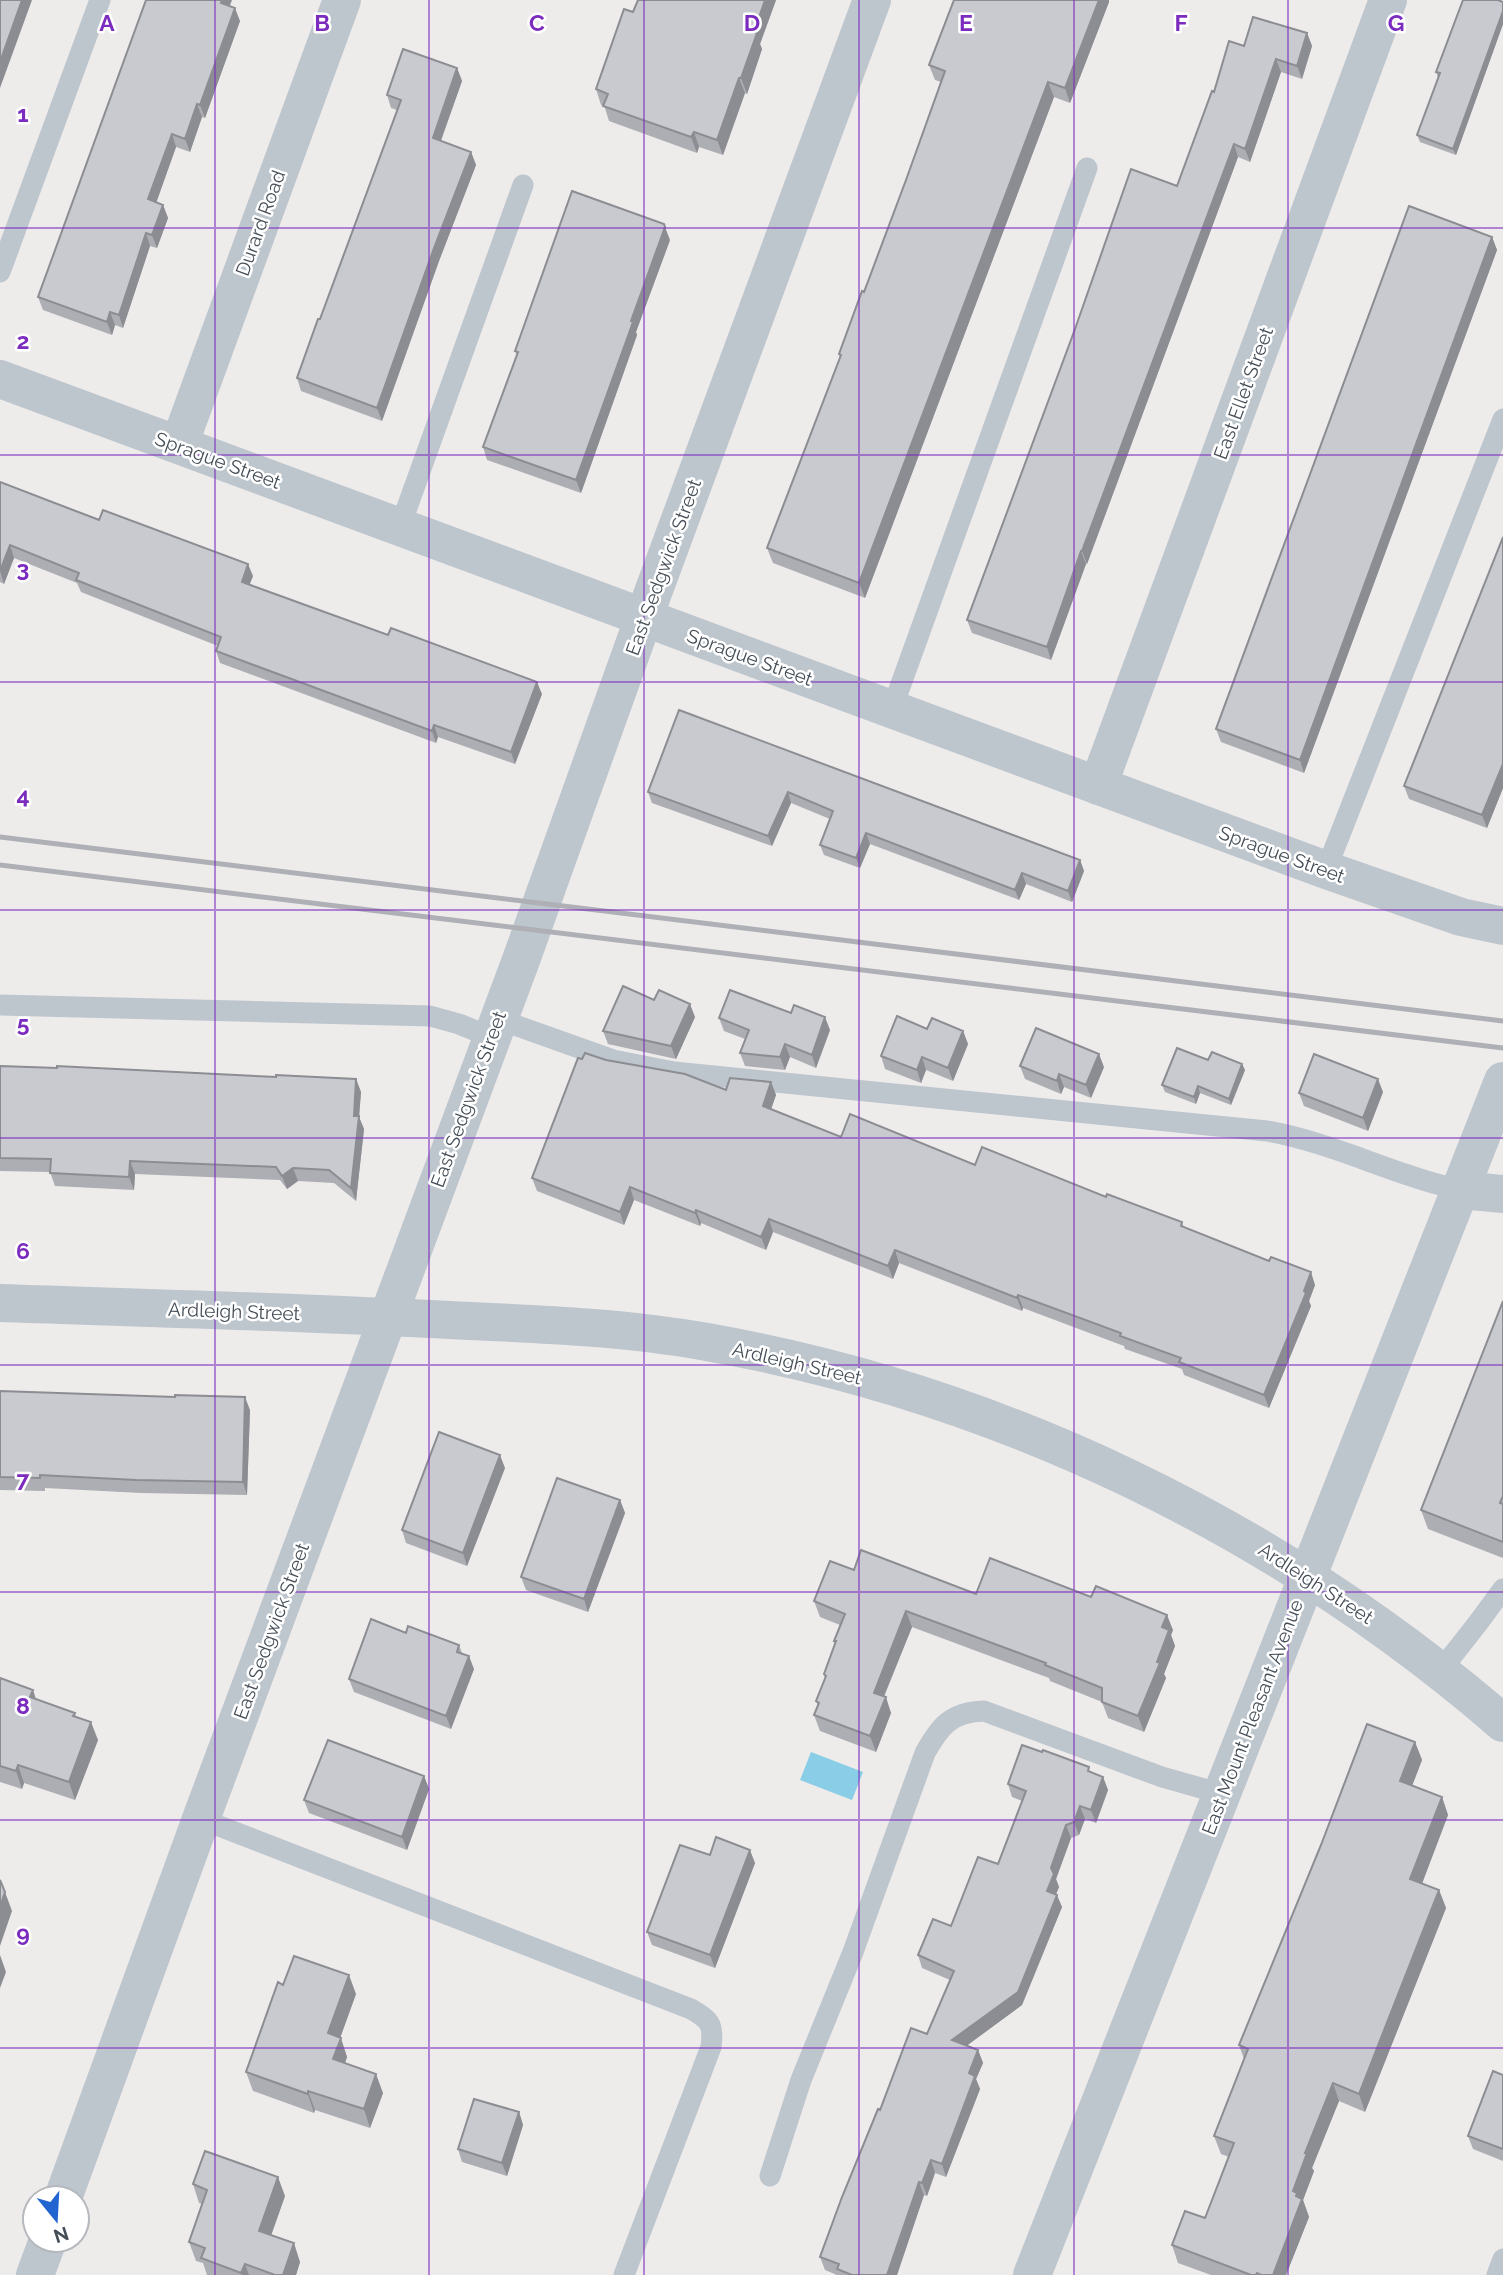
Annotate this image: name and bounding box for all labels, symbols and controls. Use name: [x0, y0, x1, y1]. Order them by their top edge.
text: A: [99, 9, 115, 36]
text: B: [314, 9, 330, 36]
text: C: [529, 9, 545, 36]
text: D: [744, 9, 760, 36]
text: E: [959, 9, 973, 36]
text: F: [1174, 9, 1188, 36]
text: G: [1388, 9, 1404, 36]
text: 1: [17, 100, 29, 127]
street label: Durard Road: [231, 167, 289, 279]
street label: East Ellet Street: [1209, 323, 1277, 462]
text: 2: [17, 327, 29, 354]
street label: Sprague Street: [152, 427, 284, 493]
street label: East Sedgwick Street: [621, 475, 705, 658]
text: 3: [17, 555, 29, 582]
street label: Sprague Street: [684, 624, 816, 690]
text: 4: [16, 782, 30, 809]
street label: Sprague Street: [1216, 821, 1348, 887]
street label: East Sedgwick Street: [426, 1007, 510, 1190]
text: 5: [17, 1010, 30, 1037]
text: 6: [16, 1237, 30, 1264]
street label: Ardleigh Street: [168, 1298, 301, 1324]
street label: Ardleigh Street: [730, 1337, 864, 1389]
text: 7: [17, 1465, 30, 1492]
street label: Ardleigh Street: [1255, 1538, 1378, 1628]
street label: East Sedgwick Street: [229, 1539, 313, 1722]
street label: East Mount Pleasant Avenue: [1197, 1596, 1307, 1838]
text: 8: [16, 1692, 30, 1719]
text: 9: [16, 1920, 30, 1947]
north arrow: [21, 2184, 91, 2254]
text: N: [51, 2222, 72, 2248]

